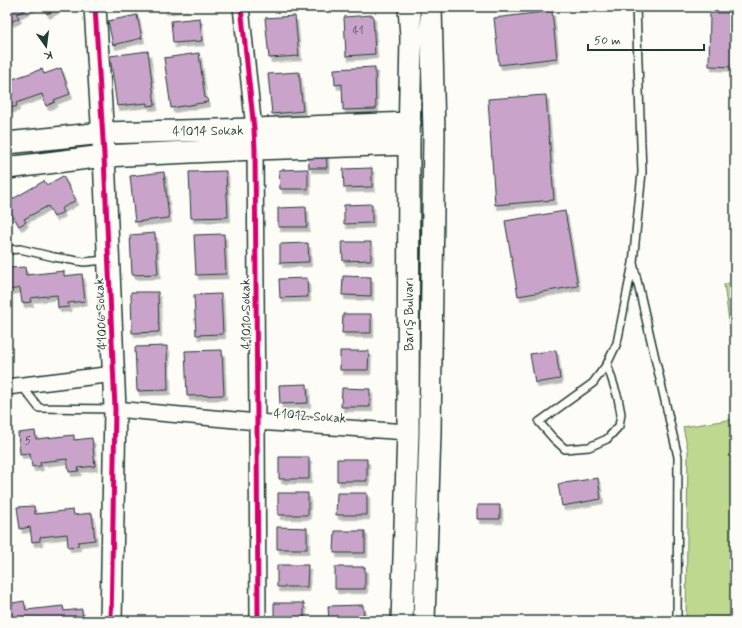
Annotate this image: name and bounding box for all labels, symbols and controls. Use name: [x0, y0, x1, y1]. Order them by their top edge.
house number: 41: [352, 24, 364, 38]
north arrow: [26, 26, 66, 66]
scale bar: [588, 26, 704, 52]
text: 50 m: [594, 33, 621, 49]
text: K: [42, 47, 54, 63]
street label: 41014 Sokak: [172, 122, 244, 141]
street label: 41006 Sokak: [91, 277, 112, 350]
street label: Barış Bulvarı: [401, 277, 418, 351]
street label: 41010 Sokak: [237, 278, 256, 349]
street label: 41012. Sokak: [273, 405, 347, 428]
house number: 5: [25, 434, 32, 448]

